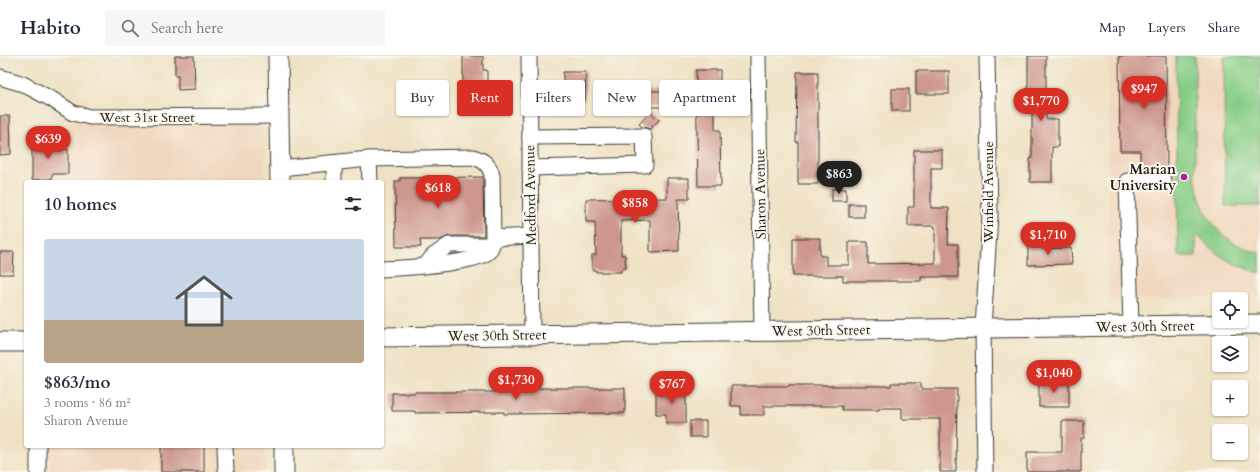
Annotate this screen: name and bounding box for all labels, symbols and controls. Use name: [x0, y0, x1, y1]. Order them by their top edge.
search box: [105, 10, 385, 46]
text: Habito: [20, 15, 81, 41]
icon: search: [119, 17, 141, 39]
text: Search here: [151, 18, 224, 38]
text: Map: [1099, 18, 1126, 37]
text: Layers: [1148, 18, 1186, 37]
text: Share: [1208, 18, 1240, 37]
pin: $947: [1120, 76, 1168, 110]
chip: Buy: [396, 80, 449, 116]
chip: Rent: [457, 80, 513, 116]
chip: Filters: [521, 80, 585, 116]
chip: New: [593, 80, 651, 116]
chip: Apartment: [659, 80, 750, 116]
text: $947: [1131, 80, 1157, 98]
pin: $1,770: [1008, 88, 1074, 122]
text: $1,770: [1022, 92, 1060, 110]
street label: West 31st Street: [98, 108, 195, 127]
pin: $639: [24, 126, 72, 160]
text: $639: [35, 130, 61, 148]
street label: Winfield Avenue: [979, 141, 998, 244]
street label: Medford Avenue: [520, 145, 541, 245]
street label: Sharon Avenue: [750, 149, 771, 239]
place label: Marian University: [1110, 160, 1176, 195]
pin: $863: [815, 161, 863, 195]
text: $863: [826, 165, 852, 183]
marker: Marian University: [1179, 172, 1189, 182]
pin: $618: [414, 175, 462, 209]
text: $618: [425, 179, 451, 197]
pin: $858: [611, 190, 659, 224]
text: 10 homes: [44, 193, 117, 216]
icon: filters: [342, 193, 364, 215]
text: $858: [622, 194, 648, 212]
pin: $1,710: [1015, 222, 1081, 256]
text: $1,710: [1029, 226, 1067, 244]
icon: home: [168, 265, 240, 337]
map controls: [1212, 292, 1248, 460]
button: locate: [1212, 292, 1248, 328]
street label: West 30th Street: [1095, 316, 1195, 337]
street label: West 30th Street: [771, 320, 871, 341]
street label: West 30th Street: [447, 325, 547, 346]
button: layers: [1212, 336, 1248, 372]
pin: $1,040: [1021, 360, 1087, 394]
text: $1,040: [1035, 364, 1073, 382]
pin: $1,730: [483, 367, 549, 401]
text: $863/mo: [44, 371, 110, 394]
text: $1,730: [497, 371, 535, 389]
pin: $767: [648, 371, 696, 405]
text: $767: [659, 375, 685, 393]
button: +: [1212, 380, 1248, 416]
text: 3 rooms · 86 m²: [44, 394, 131, 412]
text: Sharon Avenue: [44, 412, 128, 430]
button: −: [1212, 424, 1248, 460]

